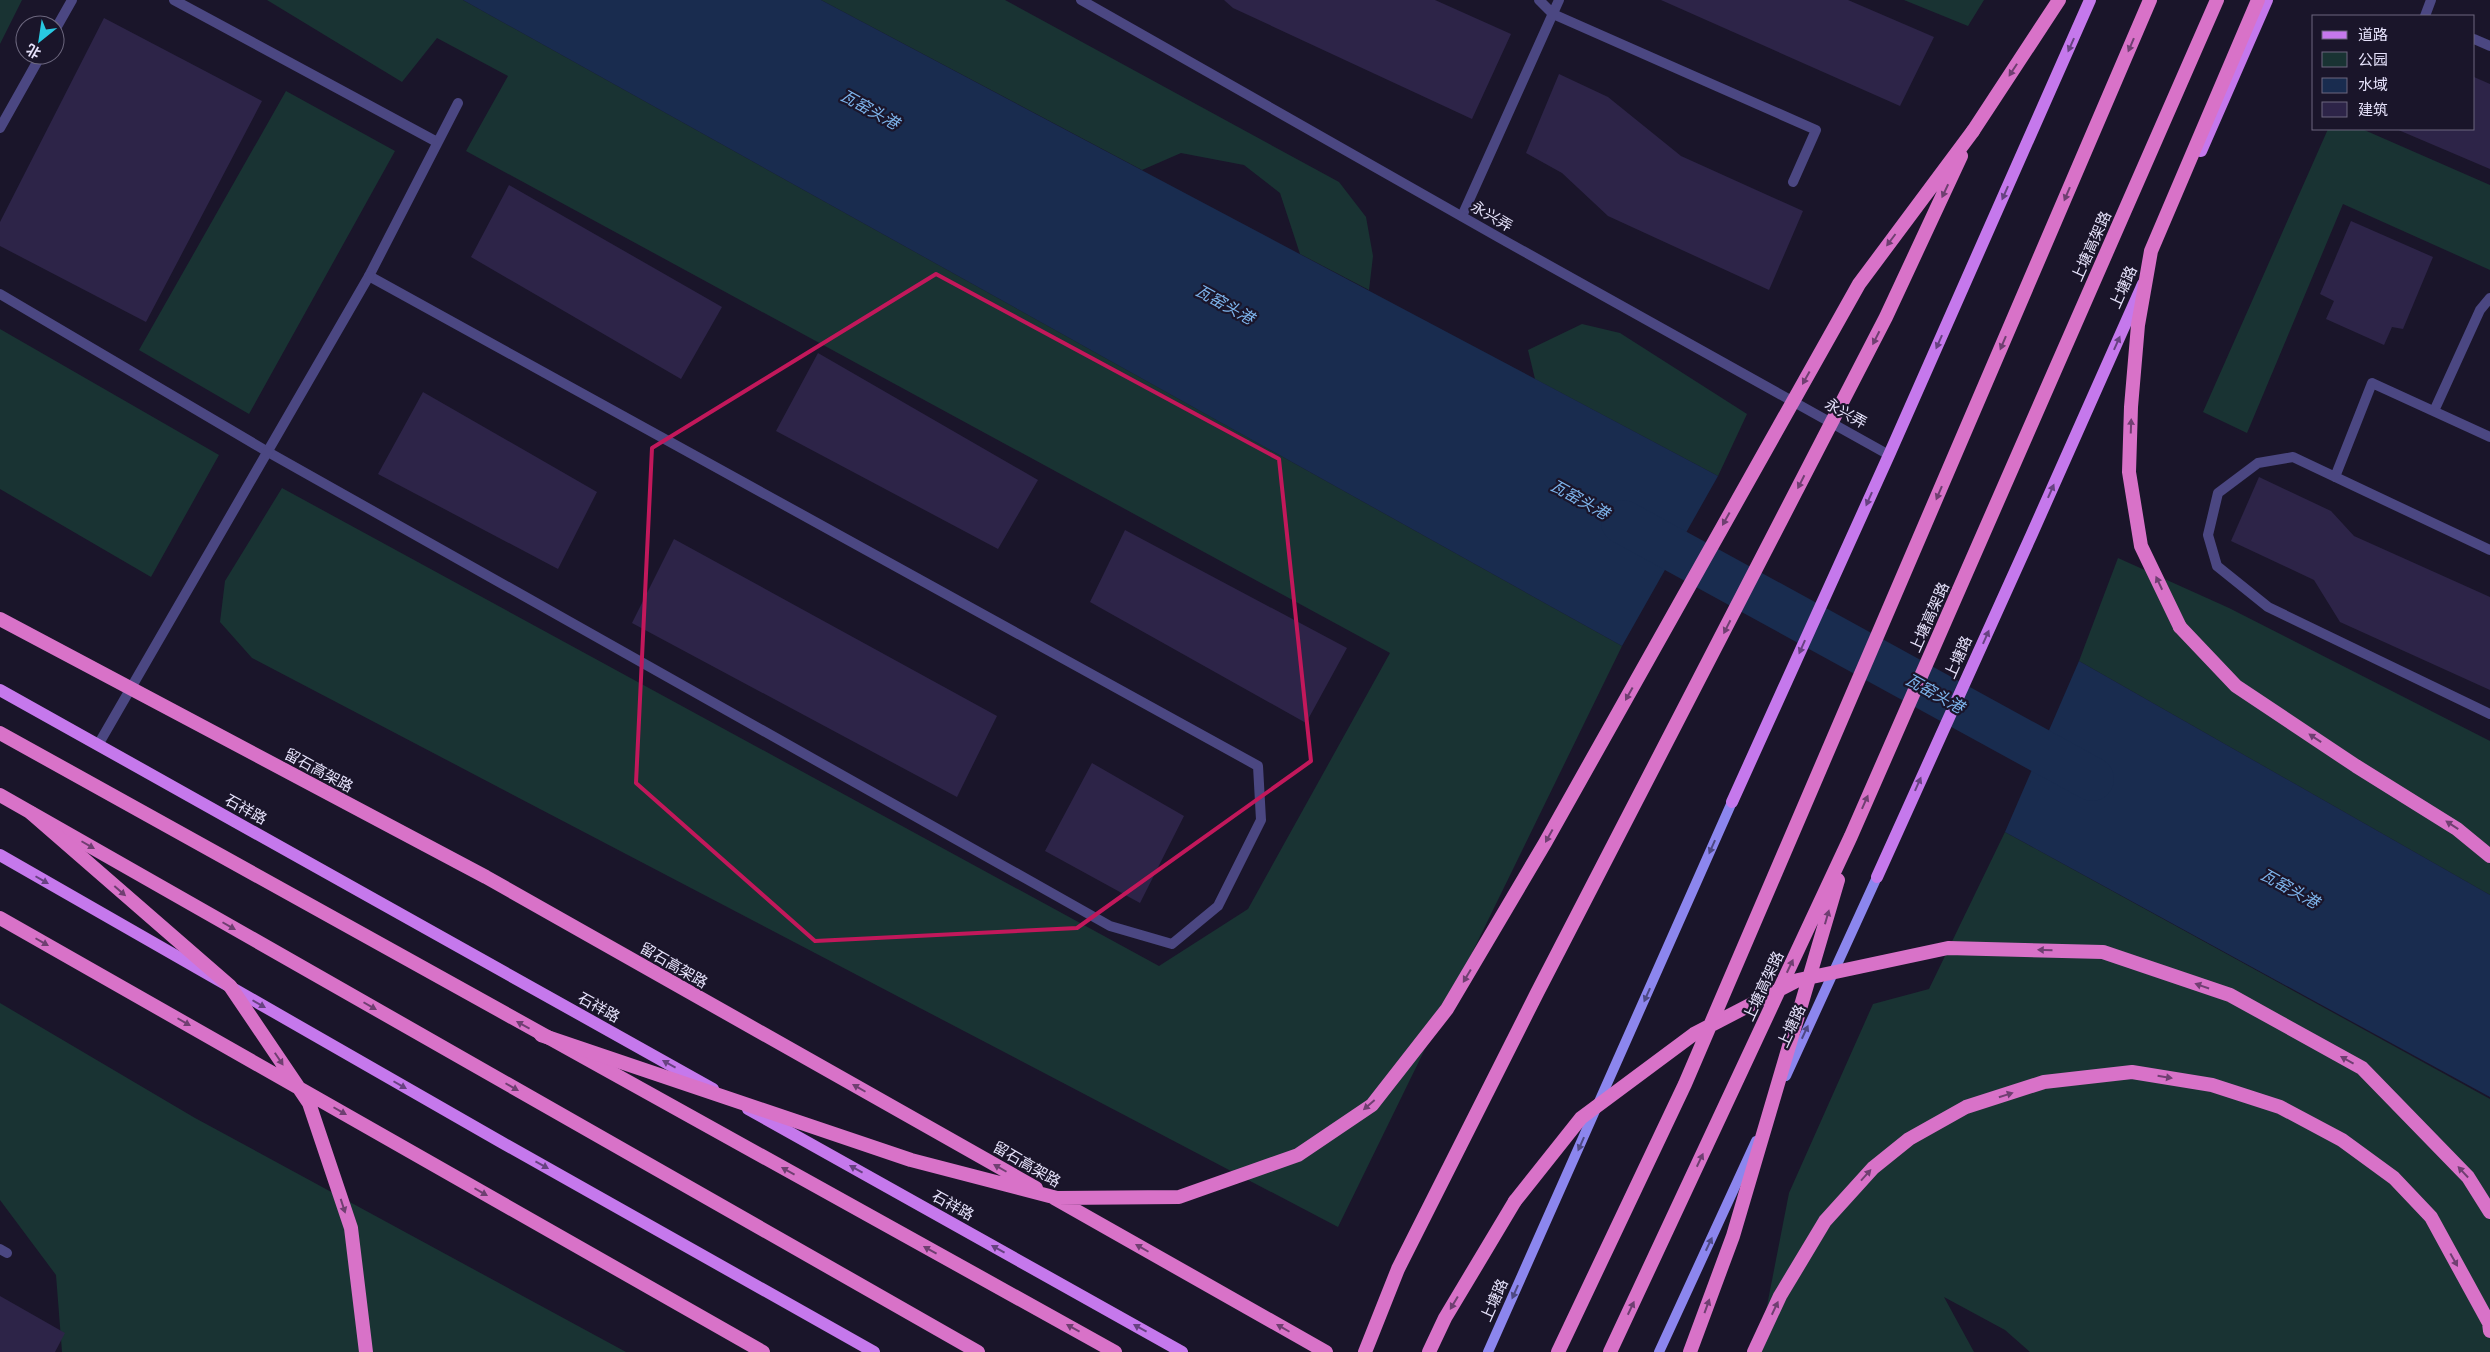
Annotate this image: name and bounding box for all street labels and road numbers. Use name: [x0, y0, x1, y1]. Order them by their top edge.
street label: 永兴弄: [1468, 197, 1516, 235]
street label: 上塘高架路: [2067, 208, 2115, 284]
street label: 上塘路: [2105, 263, 2141, 311]
street label: 永兴弄: [1822, 394, 1870, 432]
street label: 上塘高架路: [1905, 579, 1953, 655]
street label: 上塘路: [1940, 633, 1976, 681]
street label: 留石高架路: [281, 744, 357, 796]
street label: 石祥路: [222, 790, 270, 828]
street label: 留石高架路: [637, 938, 711, 992]
street label: 上塘高架路: [1739, 948, 1787, 1024]
street label: 石祥路: [575, 988, 623, 1026]
street label: 上塘路: [1773, 1002, 1809, 1050]
street label: 留石高架路: [990, 1137, 1064, 1191]
street label: 石祥路: [929, 1186, 977, 1224]
street label: 上塘路: [1476, 1276, 1512, 1324]

